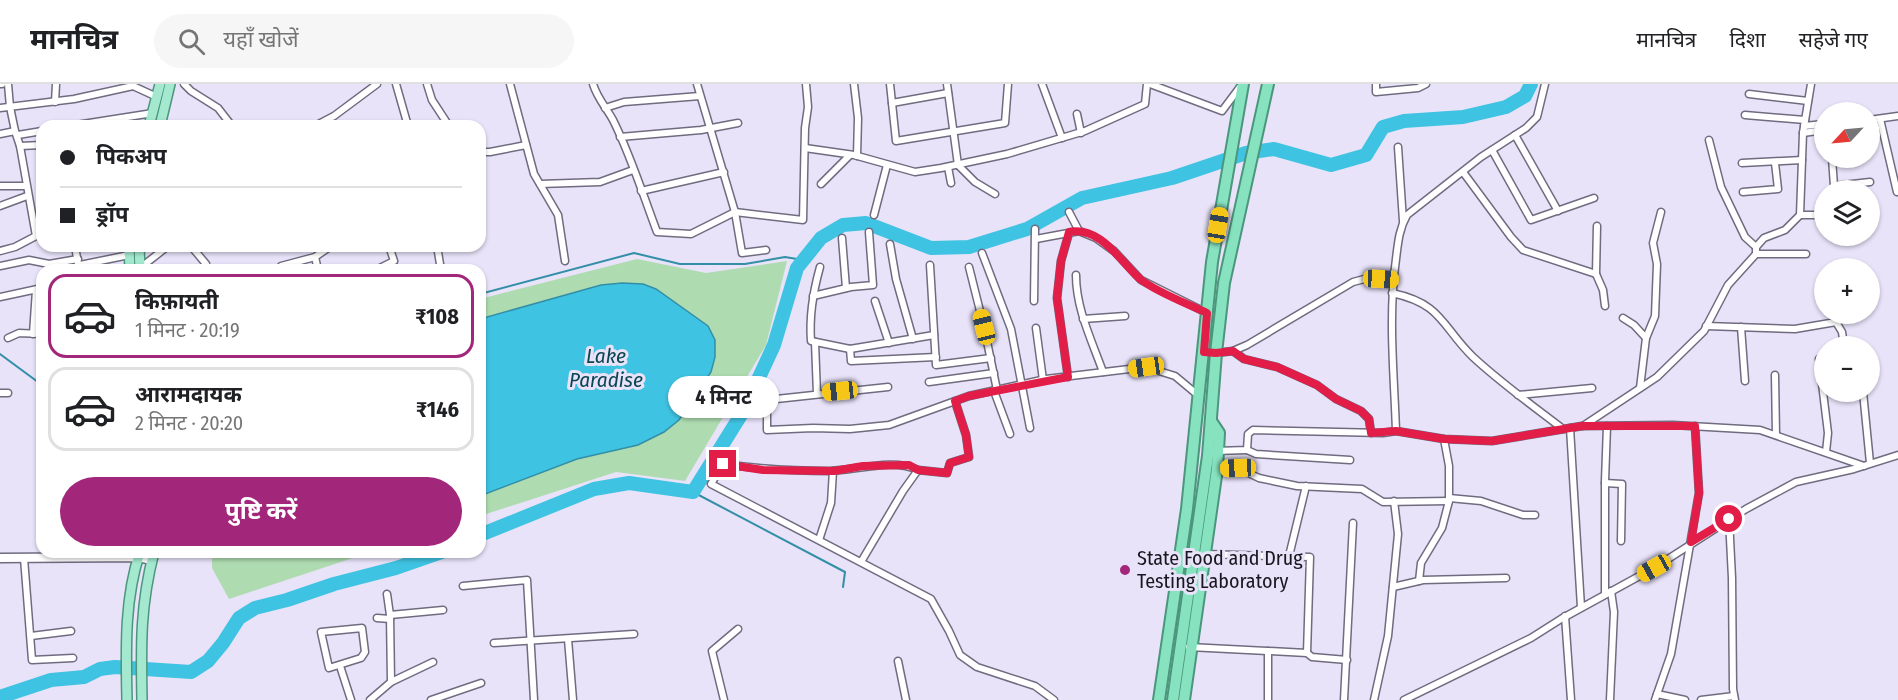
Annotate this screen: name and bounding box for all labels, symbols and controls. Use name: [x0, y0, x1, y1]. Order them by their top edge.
search box: [154, 14, 574, 68]
text: मानचित्र: [30, 23, 118, 56]
icon: search: [175, 25, 208, 58]
text: यहाँ खोजें: [223, 26, 299, 53]
text: मानचित्र: [1636, 27, 1696, 53]
text: दिशा: [1729, 27, 1766, 53]
text: सहेजे गए: [1799, 27, 1868, 53]
north arrow: [1814, 102, 1880, 168]
map controls: [1814, 102, 1880, 402]
text: पिकअप: [96, 143, 167, 170]
button: layers: [1814, 180, 1880, 246]
text: ड्रॉप: [96, 201, 129, 228]
car: [1206, 206, 1230, 244]
button: +: [1814, 258, 1880, 324]
car: [1363, 269, 1399, 289]
text: किफ़ायती: [135, 288, 219, 315]
icon: car: [63, 289, 117, 343]
text: ₹108: [415, 303, 459, 330]
car: [971, 307, 997, 347]
text: 1 मिनट · 20:19: [135, 318, 240, 342]
button: −: [1814, 336, 1880, 402]
water label: Lake Paradise: [569, 343, 643, 393]
car: [1127, 356, 1165, 378]
callout: 4 मिनट: [668, 377, 778, 419]
car: [821, 380, 859, 402]
text: आरामदायक: [135, 381, 242, 408]
icon: car: [63, 382, 117, 436]
text: 4 मिनट: [695, 385, 752, 409]
text: ₹146: [416, 396, 459, 423]
text: 2 मिनट · 20:20: [135, 411, 243, 435]
route end: [709, 450, 736, 477]
car: [1220, 458, 1256, 478]
button: पुष्टि करें: [60, 477, 462, 546]
route start: [1715, 505, 1742, 532]
place label: State Food and Drug Testing Laboratory: [1137, 546, 1303, 593]
car: [1634, 551, 1674, 585]
marker: State Food and Drug Testing Laboratory: [1118, 563, 1132, 577]

